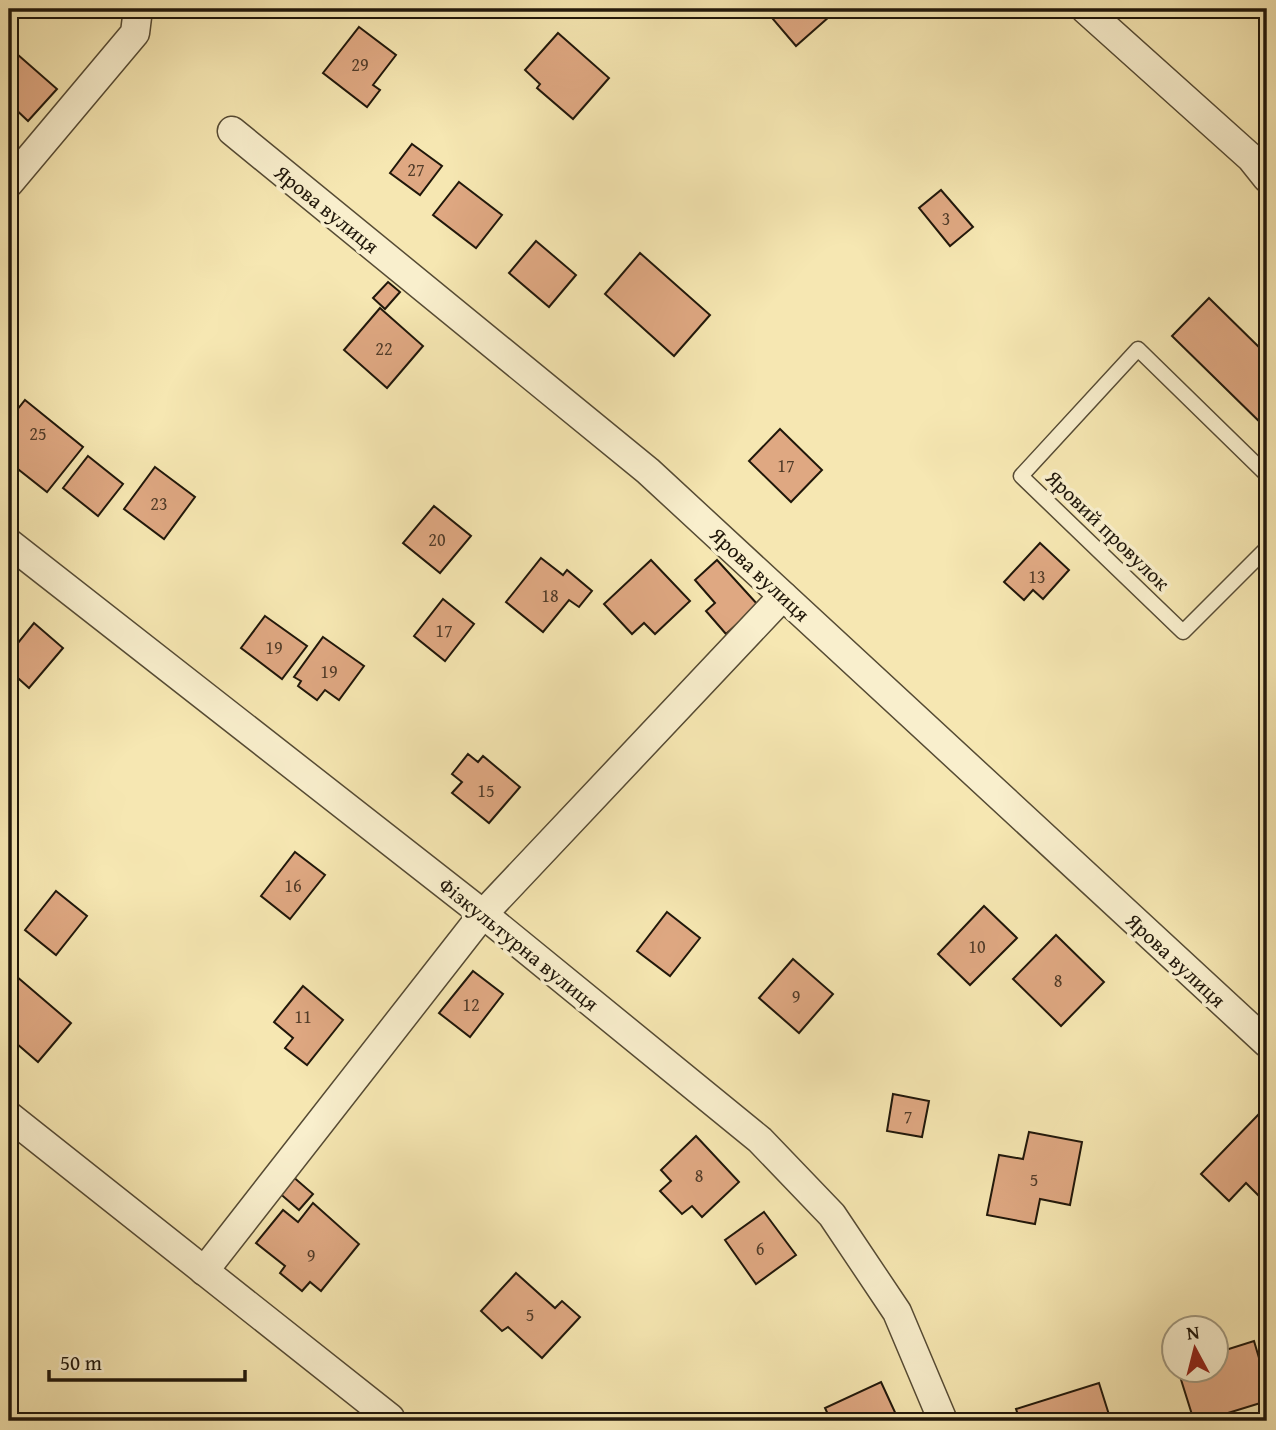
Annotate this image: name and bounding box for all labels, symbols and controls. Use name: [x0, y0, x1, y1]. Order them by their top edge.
house number: 29: [351, 51, 369, 78]
street label: Ярова вулиця: [267, 156, 386, 261]
house number: 27: [407, 156, 425, 183]
house number: 3: [942, 205, 950, 232]
house number: 22: [375, 335, 393, 362]
house number: 25: [29, 420, 47, 447]
house number: 17: [777, 452, 795, 479]
street label: Яровий провулок: [1038, 462, 1177, 598]
house number: 23: [150, 490, 168, 517]
street label: Ярова вулиця: [702, 519, 817, 629]
house number: 20: [428, 526, 446, 553]
house number: 13: [1028, 563, 1046, 590]
house number: 18: [541, 582, 559, 609]
house number: 17: [435, 617, 453, 644]
house number: 19: [265, 634, 283, 661]
house number: 19: [320, 658, 338, 685]
house number: 15: [477, 777, 495, 804]
street label: Фізкультурна вулиця: [432, 870, 606, 1019]
house number: 16: [284, 872, 302, 899]
street label: Ярова вулиця: [1118, 905, 1233, 1015]
house number: 10: [968, 933, 986, 960]
house number: 8: [1054, 967, 1062, 994]
house number: 9: [792, 983, 800, 1010]
house number: 12: [462, 991, 480, 1018]
house number: 11: [294, 1003, 312, 1030]
house number: 7: [904, 1103, 912, 1130]
house number: 8: [695, 1162, 703, 1189]
house number: 5: [1030, 1166, 1038, 1193]
house number: 6: [756, 1235, 764, 1262]
house number: 9: [307, 1242, 315, 1269]
house number: 5: [526, 1301, 534, 1328]
north arrow: [1160, 1314, 1230, 1384]
text: N: [1185, 1317, 1201, 1347]
scale bar: [49, 1339, 245, 1383]
text: 50 m: [60, 1347, 102, 1378]

